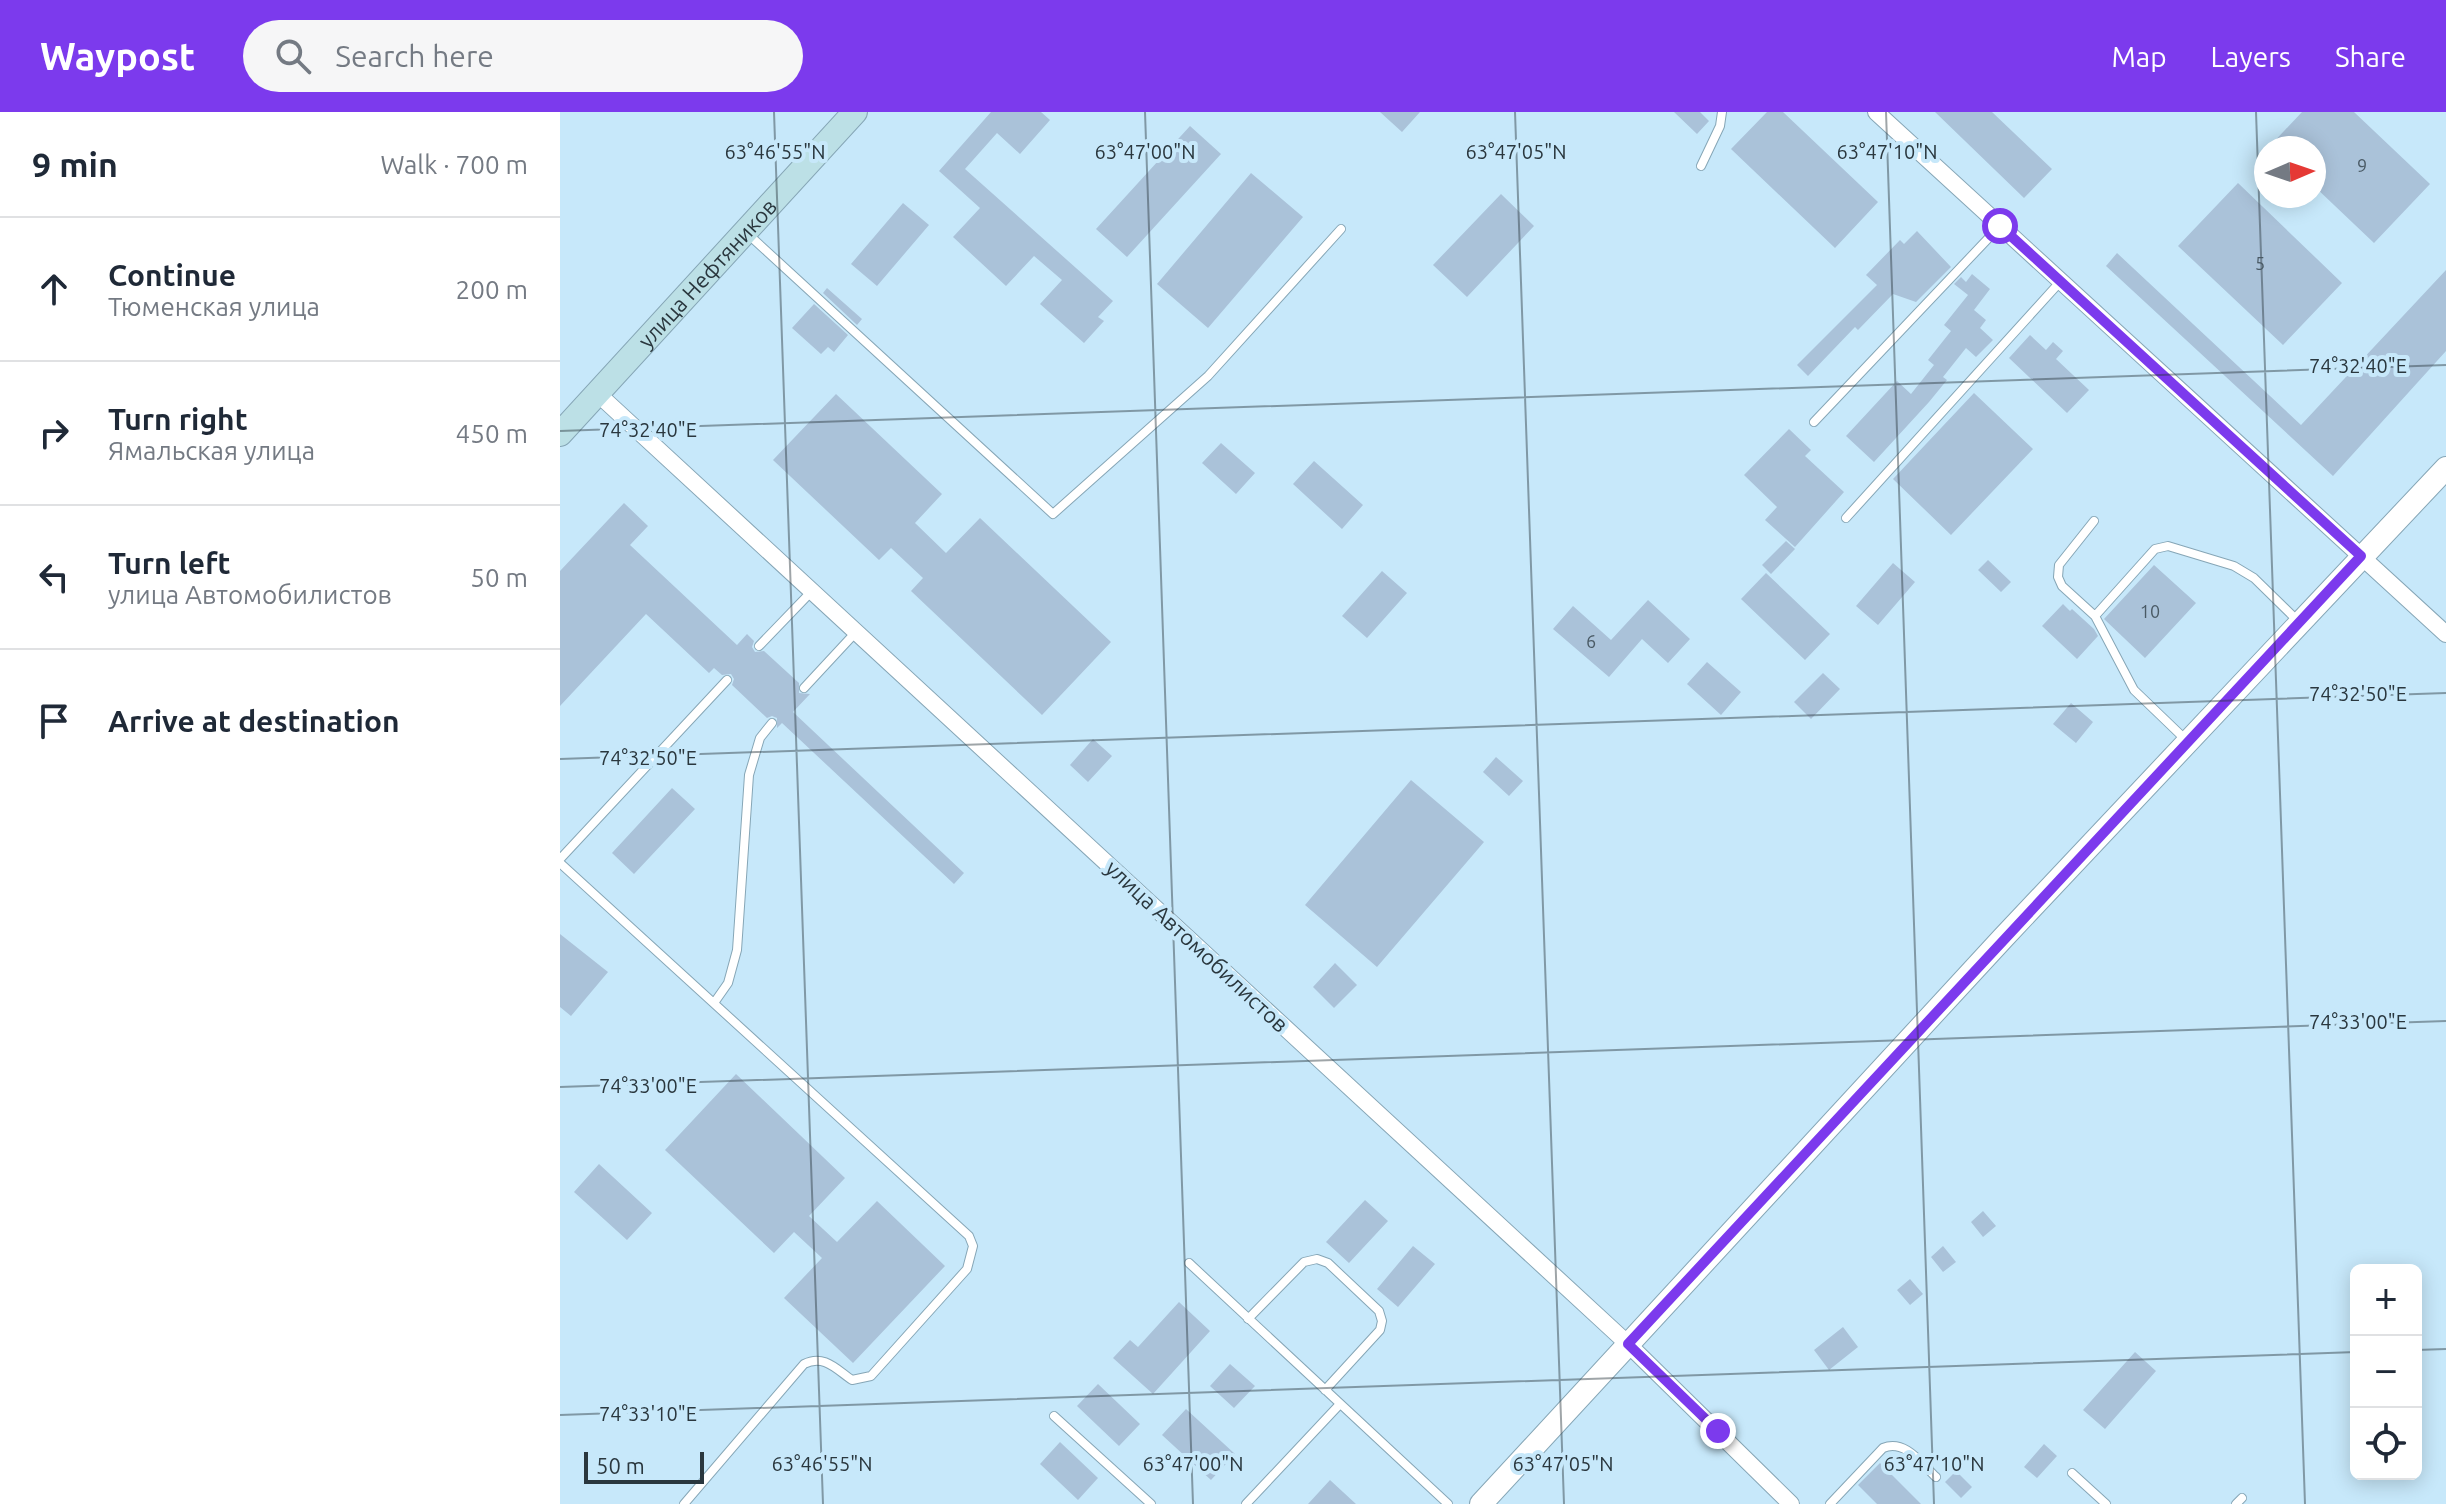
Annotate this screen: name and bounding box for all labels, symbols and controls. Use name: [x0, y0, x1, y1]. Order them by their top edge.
search box: [243, 20, 803, 92]
icon: search: [271, 34, 315, 78]
text: Waypost: [40, 35, 195, 77]
text: Search here: [335, 39, 494, 73]
text: Map: [2111, 41, 2167, 72]
text: Layers: [2211, 41, 2291, 72]
text: Share: [2335, 41, 2406, 72]
north arrow: [2254, 136, 2326, 208]
text: 63°46'55"N: [724, 140, 826, 163]
text: 63°47'00"N: [1094, 140, 1196, 163]
text: 63°47'05"N: [1465, 140, 1567, 163]
text: 63°47'10"N: [1836, 140, 1938, 163]
text: 9 min: [32, 145, 118, 183]
text: Walk · 700 m: [380, 150, 528, 179]
house number: 9: [2357, 155, 2367, 175]
street label: улица Нефтяников: [633, 193, 781, 352]
route start: [1982, 208, 2018, 244]
house number: 5: [2255, 253, 2265, 273]
text: Continue: [108, 258, 236, 292]
icon: ahead: [32, 267, 76, 311]
text: 200 m: [456, 275, 528, 304]
text: Тюменская улица: [108, 292, 320, 321]
text: 74°32'40"E: [2309, 354, 2407, 377]
text: Turn right: [108, 402, 248, 436]
icon: right: [32, 411, 76, 455]
text: 74°32'40"E: [599, 418, 697, 441]
text: 450 m: [456, 419, 528, 448]
text: Ямальская улица: [108, 436, 315, 465]
text: Turn left: [108, 546, 230, 580]
icon: left: [32, 555, 76, 599]
text: 50 m: [470, 563, 528, 592]
text: улица Автомобилистов: [108, 580, 392, 609]
house number: 10: [2140, 601, 2160, 621]
house number: 6: [1586, 631, 1596, 651]
text: 74°32'50"E: [2309, 682, 2407, 705]
icon: arrive: [32, 699, 76, 743]
text: Arrive at destination: [108, 704, 400, 738]
text: 74°32'50"E: [599, 746, 697, 769]
street label: улица Автомобилистов: [1101, 855, 1294, 1037]
text: 74°33'00"E: [2309, 1010, 2407, 1033]
text: 74°33'00"E: [599, 1074, 697, 1097]
map controls: [2350, 1264, 2422, 1480]
button: +: [2350, 1264, 2422, 1336]
button: −: [2350, 1336, 2422, 1408]
text: 74°33'10"E: [599, 1402, 697, 1425]
button: locate: [2350, 1408, 2422, 1480]
route end: [1700, 1413, 1736, 1449]
scale bar: [584, 1448, 704, 1484]
text: 63°46'55"N: [771, 1452, 873, 1475]
text: 63°47'00"N: [1142, 1452, 1244, 1475]
text: 63°47'05"N: [1512, 1452, 1614, 1475]
text: 63°47'10"N: [1883, 1452, 1985, 1475]
text: 50 m: [596, 1453, 645, 1478]

